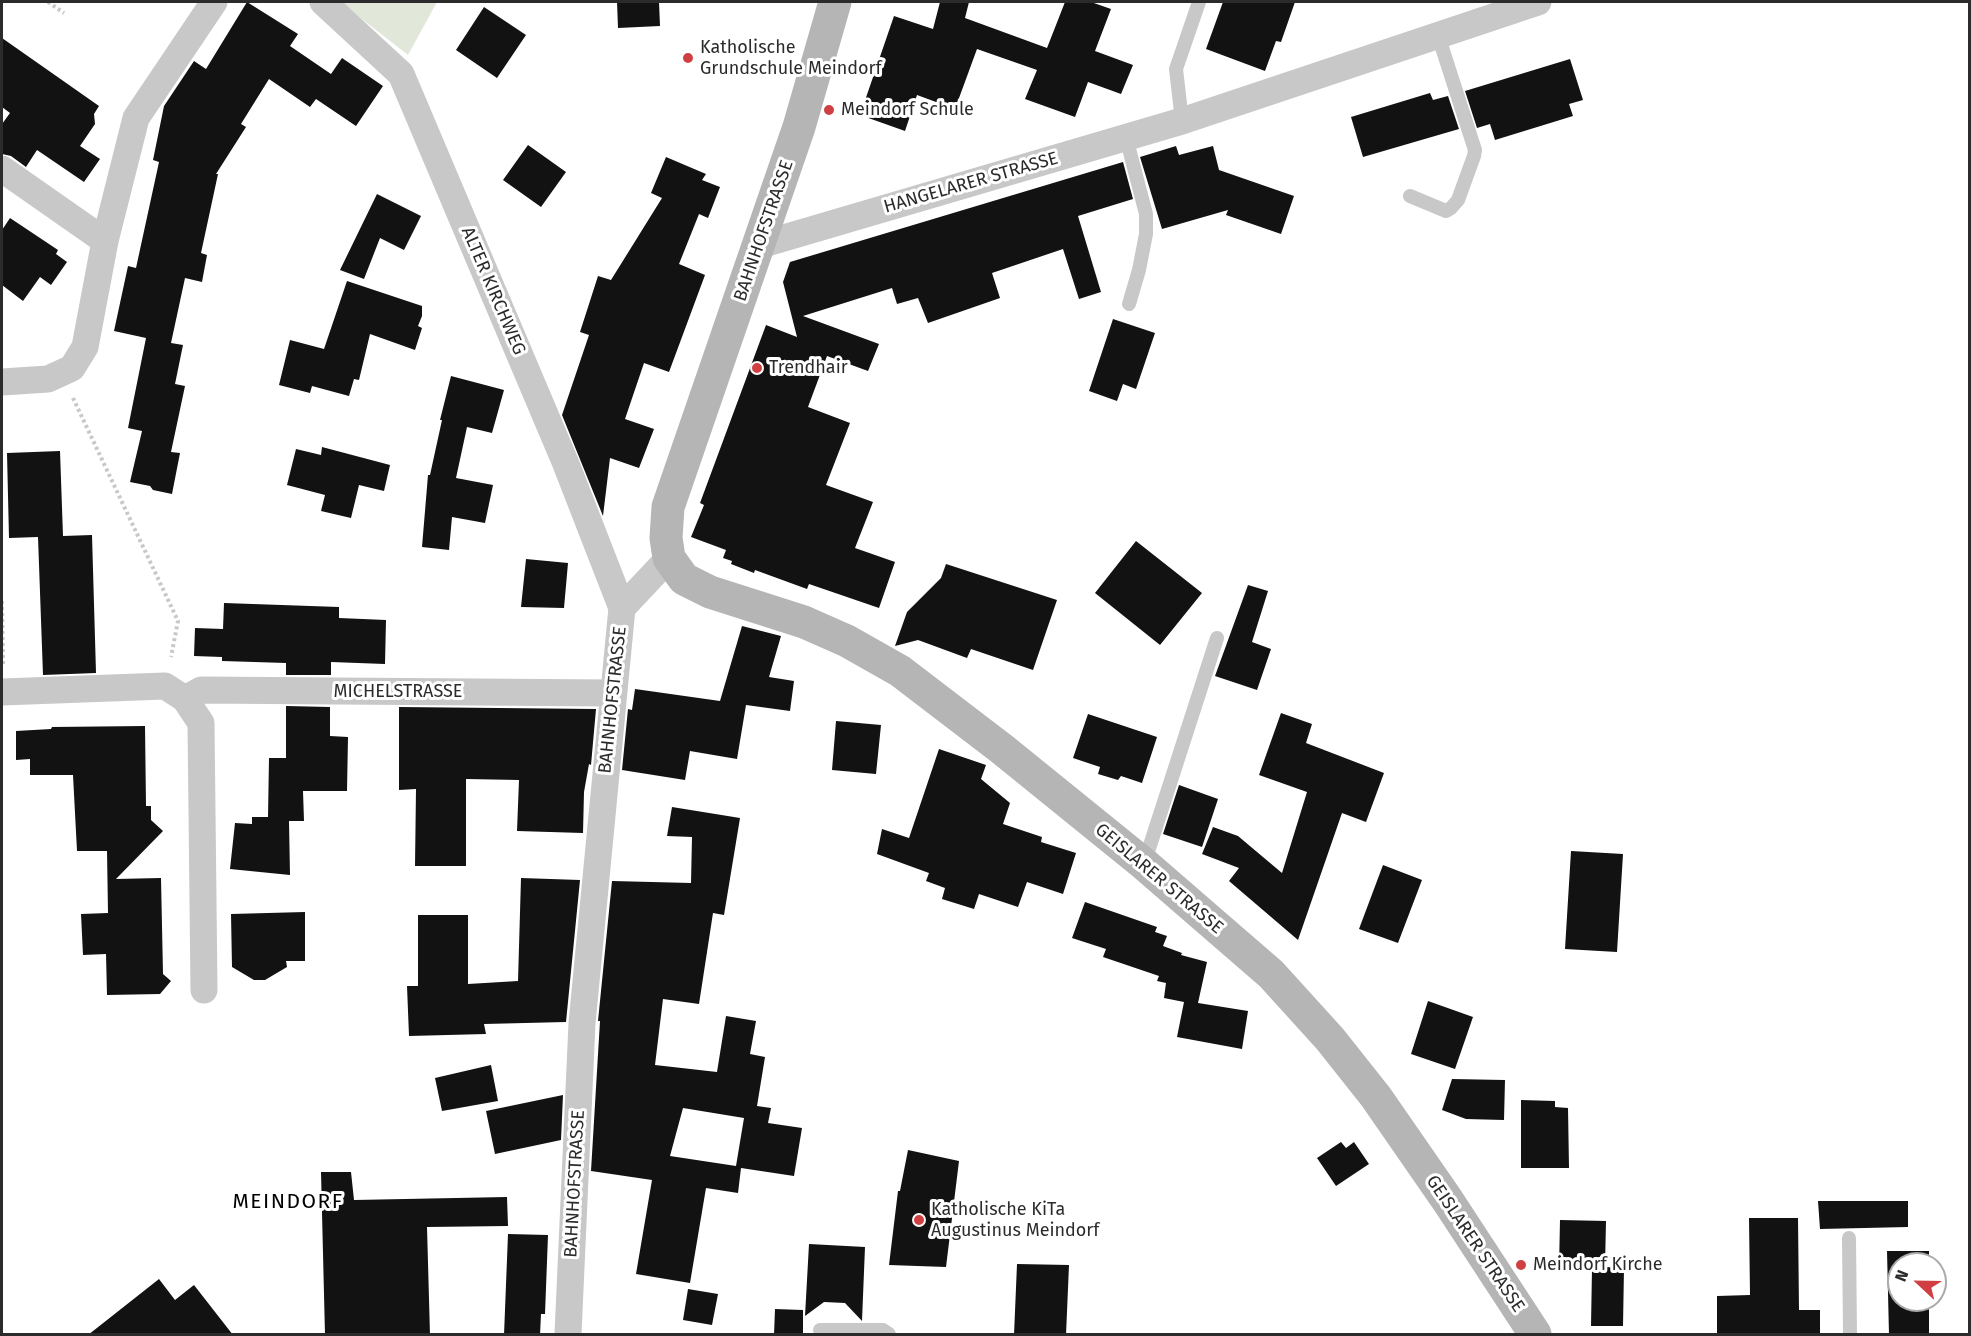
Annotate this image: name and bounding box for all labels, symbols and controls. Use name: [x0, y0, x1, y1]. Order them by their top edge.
place label: Katholische Grundschule Meindorf: [700, 37, 882, 80]
marker: Katholische Grundschule Meindorf: [681, 51, 695, 65]
place label: Meindorf Schule: [841, 99, 974, 121]
marker: Meindorf Schule: [822, 103, 836, 117]
street label: HANGELARER STRASSE: [881, 148, 1061, 218]
street label: BAHNHOFSTRASSE: [730, 158, 798, 304]
street label: ALTER KIRCHWEG: [456, 224, 530, 358]
place label: Trendhair: [769, 357, 848, 379]
marker: Trendhair: [750, 361, 764, 375]
street label: BAHNHOFSTRASSE: [595, 625, 631, 775]
street label: MICHELSTRASSE: [334, 681, 462, 703]
street label: GEISLARER STRASSE: [1091, 819, 1227, 939]
street label: BAHNHOFSTRASSE: [560, 1110, 590, 1258]
street label: GEISLARER STRASSE: [1421, 1171, 1529, 1317]
district label: MEINDORF: [232, 1189, 344, 1215]
place label: Katholische KiTa Augustinus Meindorf: [931, 1199, 1099, 1242]
marker: Katholische KiTa Augustinus Meindorf: [912, 1213, 926, 1227]
north arrow: [1887, 1252, 1947, 1312]
place label: Meindorf Kirche: [1533, 1254, 1663, 1276]
marker: Meindorf Kirche: [1514, 1258, 1528, 1272]
text: N: [1891, 1267, 1912, 1284]

